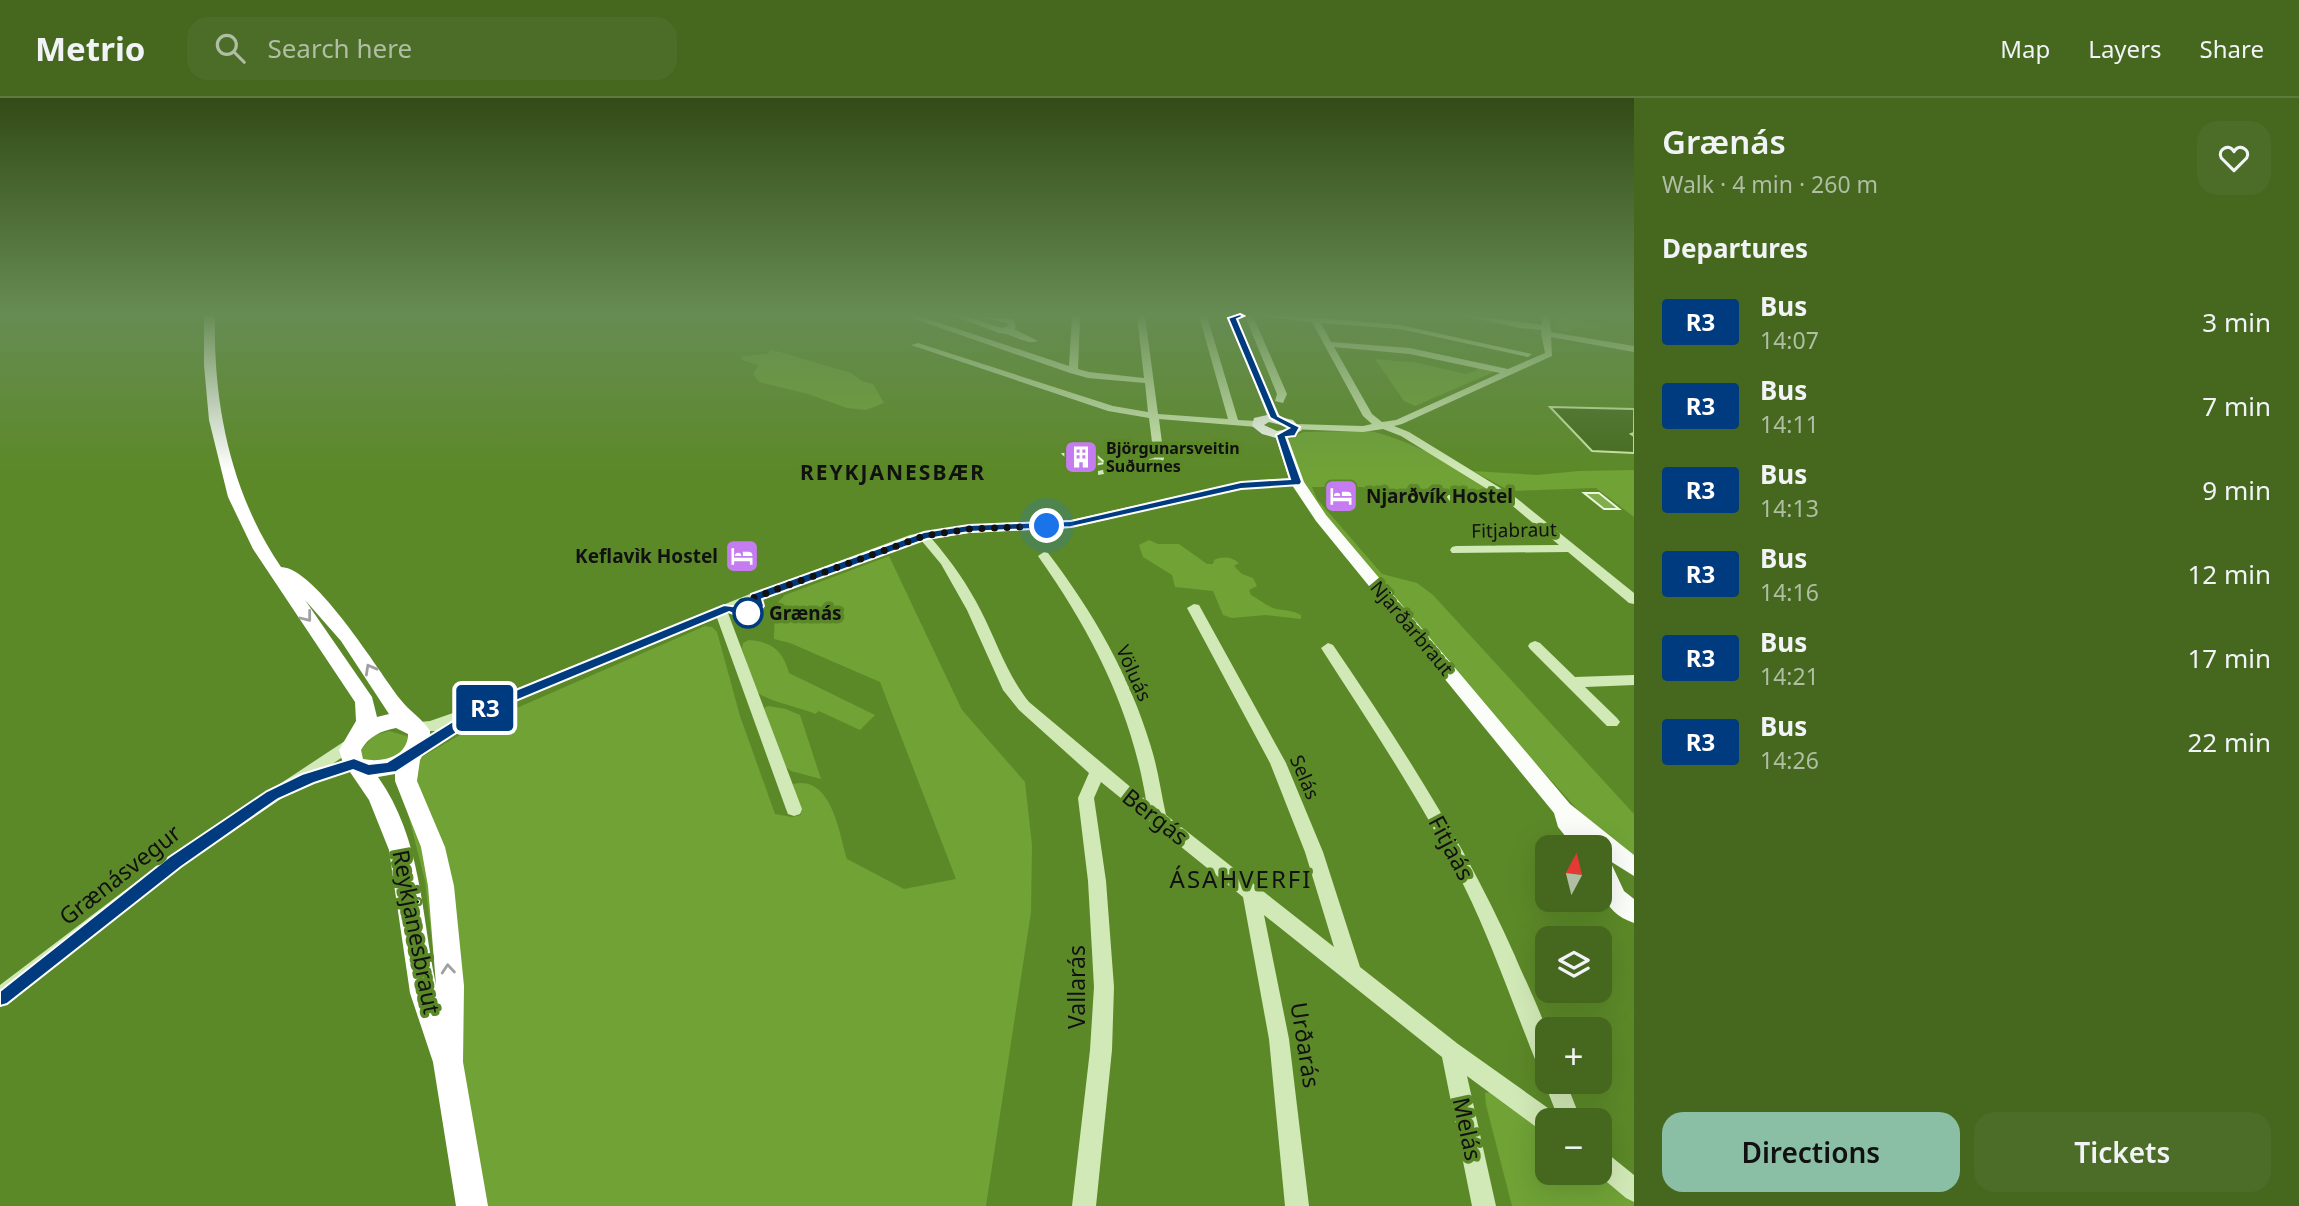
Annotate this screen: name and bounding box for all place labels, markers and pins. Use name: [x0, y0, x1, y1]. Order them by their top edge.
place label: Björgunarsveitin Suðurnes: [1106, 437, 1240, 477]
building icon: Björgunarsveitin Suðurnes: [1062, 438, 1100, 476]
hotel icon: Njarðvík Hostel: [1322, 477, 1360, 515]
place label: Njarðvík Hostel: [1366, 483, 1513, 509]
hotel icon: Keflavìk Hostel: [723, 537, 761, 575]
place label: Keflavìk Hostel: [575, 543, 718, 569]
marker: Grænás: [733, 598, 763, 628]
place label: Grænás: [769, 600, 842, 626]

